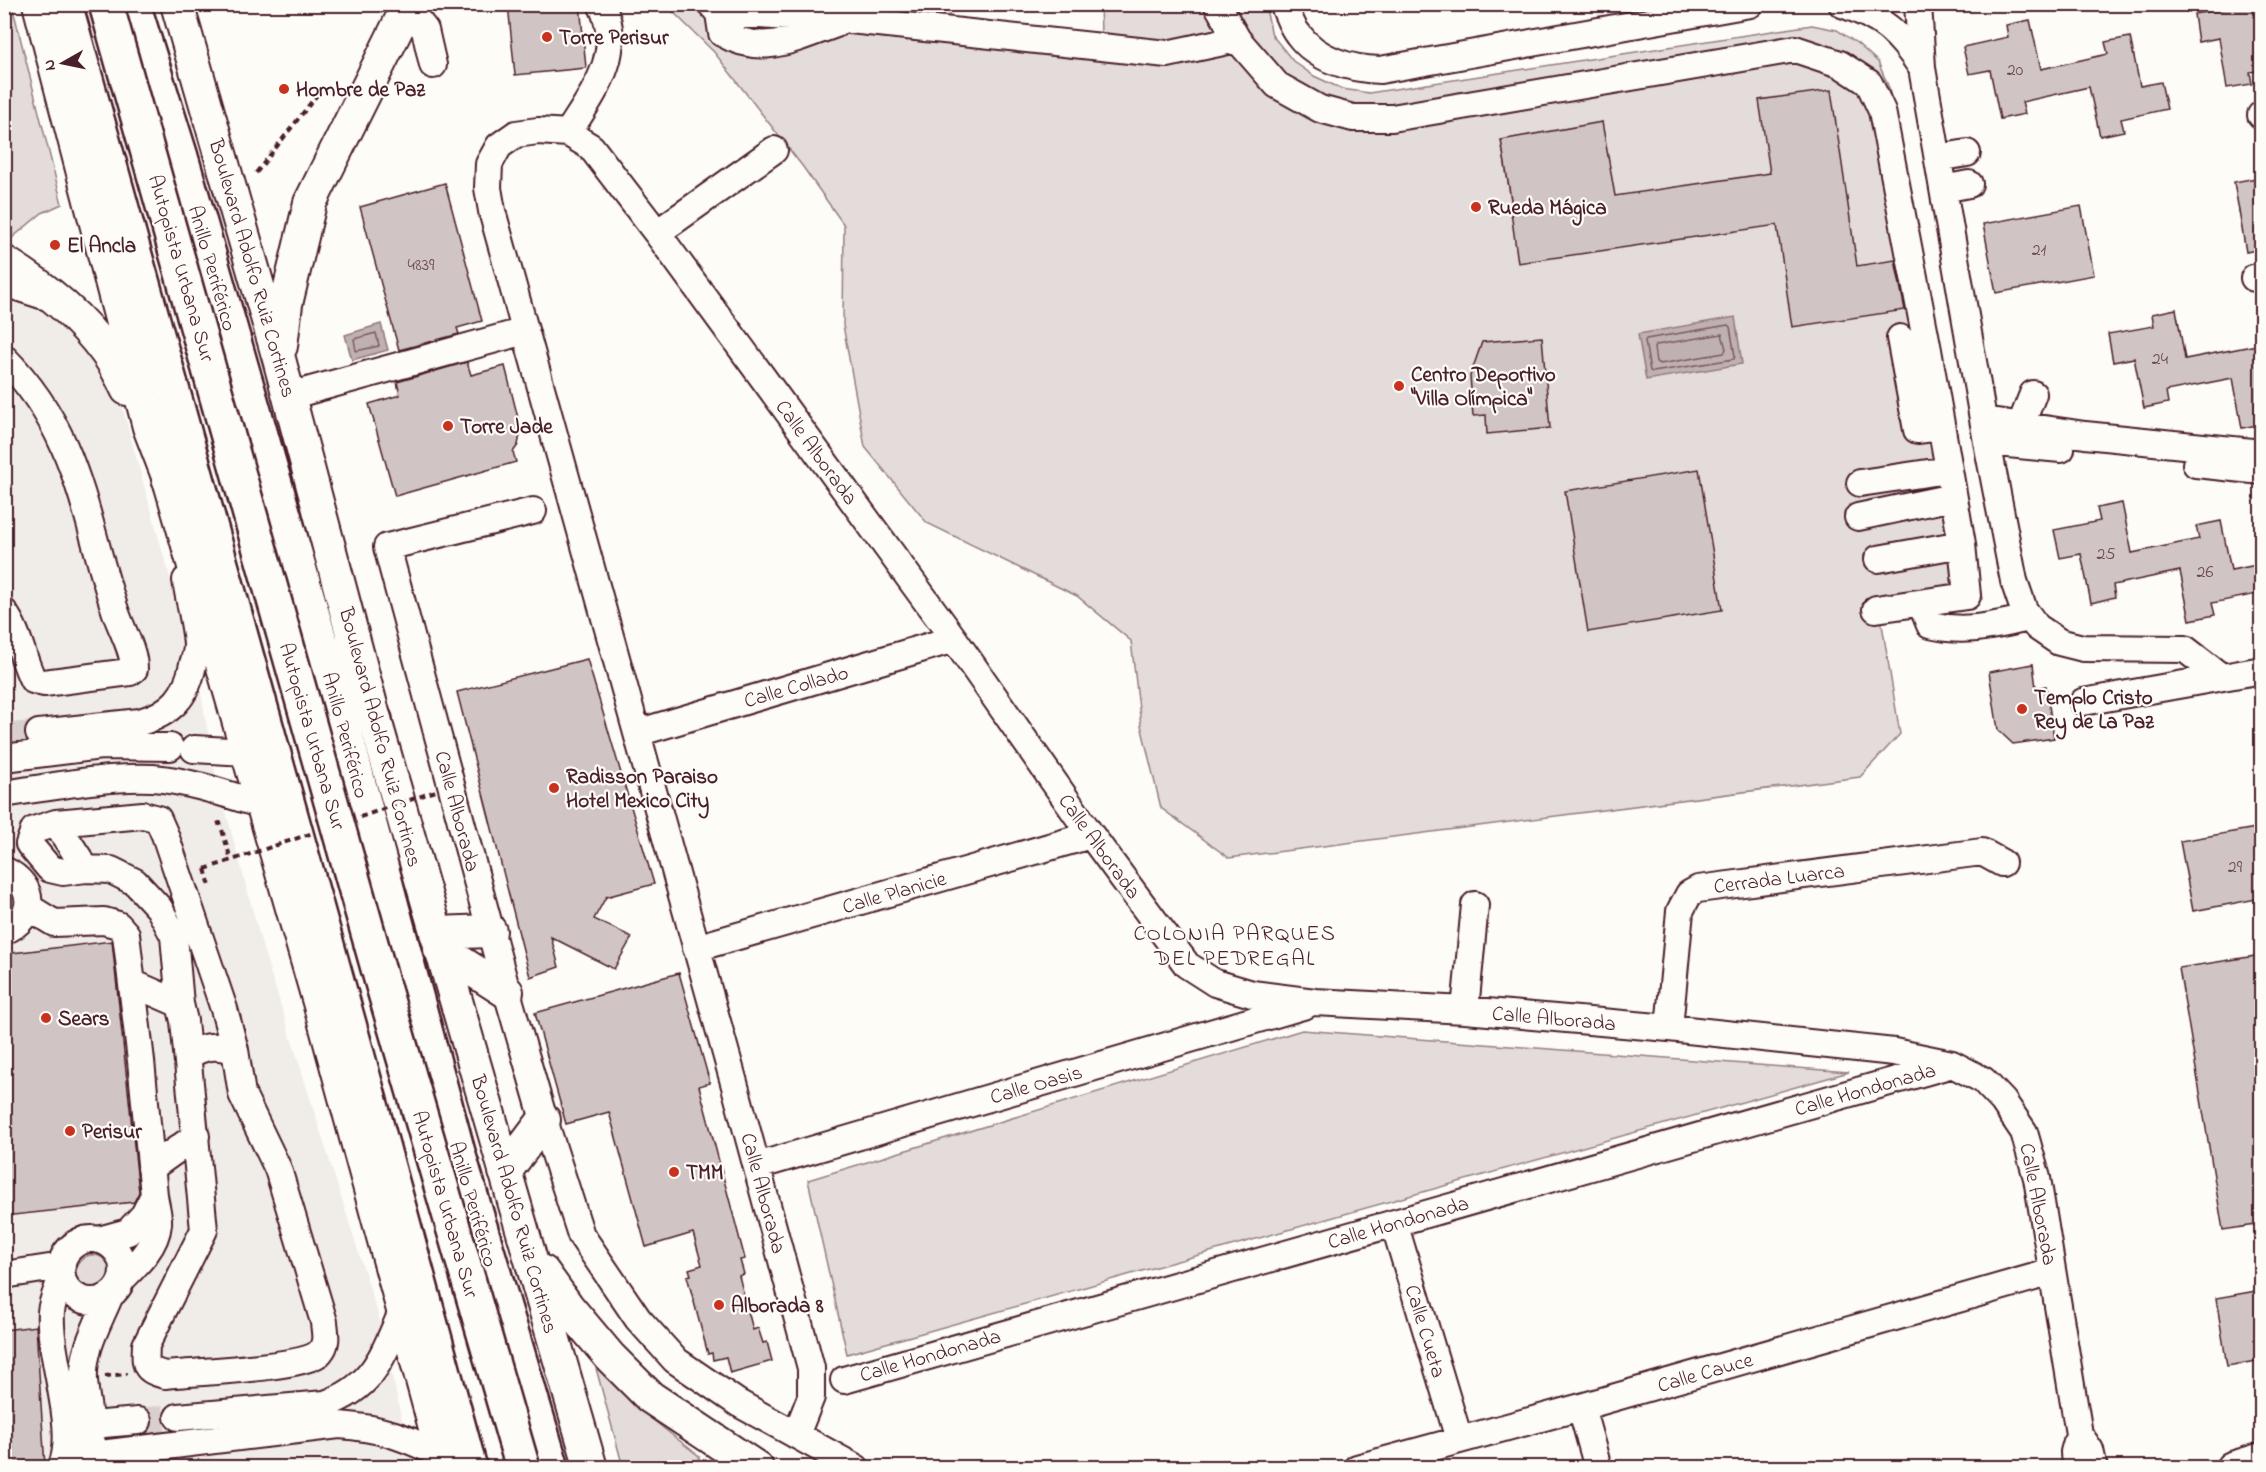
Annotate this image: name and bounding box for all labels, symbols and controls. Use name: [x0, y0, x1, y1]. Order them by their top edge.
place label: Torre Perisur: [559, 24, 669, 54]
marker: Torre Perisur: [540, 30, 554, 44]
north arrow: [33, 33, 93, 93]
text: N: [37, 58, 63, 72]
house number: 20: [2007, 58, 2024, 84]
place label: Hombre de Paz: [296, 76, 426, 106]
marker: Hombre de Paz: [277, 82, 291, 96]
street label: Boulevard Adolfo Ruiz Cortines: [199, 135, 302, 401]
street label: Autopista Urbana Sur: [139, 171, 221, 366]
place label: Rueda Mágica: [1488, 194, 1607, 226]
marker: Rueda Mágica: [1469, 200, 1483, 214]
street label: Anillo Periférico: [179, 202, 243, 335]
place label: El Ancla: [67, 232, 136, 262]
marker: El Ancla: [48, 238, 62, 252]
house number: 21: [2032, 238, 2047, 264]
house number: 4839: [407, 253, 435, 279]
house number: 24: [2152, 347, 2169, 373]
place label: Centro Deportivo "Villa Olímpica": [1410, 361, 1556, 415]
marker: Centro Deportivo "Villa Olímpica": [1392, 379, 1406, 393]
street label: Calle Alborada: [767, 394, 864, 512]
place label: Torre Jade: [460, 413, 553, 443]
marker: Torre Jade: [441, 419, 455, 433]
house number: 25: [2096, 542, 2116, 568]
house number: 26: [2197, 560, 2214, 586]
street label: Boulevard Adolfo Ruiz Cortines: [330, 603, 428, 871]
street label: Autopista Urbana Sur: [270, 639, 352, 834]
street label: Calle Collado: [741, 659, 852, 717]
street label: Anillo Periférico: [313, 669, 375, 802]
place label: Templo Cristo Rey de La Paz: [2034, 684, 2155, 740]
marker: Templo Cristo Rey de La Paz: [2015, 702, 2029, 716]
street label: Calle Alborada: [426, 748, 487, 875]
place label: Radisson Paraiso Hotel Mexico City: [566, 763, 718, 819]
marker: Radisson Paraiso Hotel Mexico City: [547, 781, 561, 795]
street label: Calle Alborada: [1050, 788, 1147, 906]
house number: 29: [2228, 855, 2243, 881]
street label: Cerrada Luarca: [1712, 857, 1847, 903]
street label: Calle Planicie: [839, 865, 951, 923]
district label: COLONIA PARQUES DEL PEDREGAL: [1134, 919, 1336, 976]
street label: Calle Alborada: [1491, 1000, 1617, 1040]
place label: Sears: [58, 1005, 110, 1035]
marker: Sears: [39, 1011, 53, 1025]
street label: Calle Hondonada: [1791, 1056, 1940, 1125]
street label: Calle Oasis: [987, 1058, 1086, 1113]
street label: Boulevard Adolfo Ruiz Cortines: [461, 1071, 564, 1337]
street label: Autopista Urbana Sur: [403, 1107, 485, 1302]
place label: Perisur: [82, 1118, 142, 1148]
marker: Perisur: [63, 1124, 77, 1138]
street label: Calle Alborada: [732, 1130, 793, 1257]
street label: Anillo Periférico: [440, 1138, 504, 1271]
street label: Calle Alborada: [2010, 1141, 2064, 1268]
place label: TMM: [686, 1159, 724, 1189]
marker: TMM: [667, 1165, 681, 1179]
street label: Calle Hondonada: [1324, 1189, 1473, 1258]
street label: Calle Cueta: [1396, 1281, 1452, 1382]
place label: Alborada 8: [731, 1292, 824, 1322]
marker: Alborada 8: [712, 1298, 726, 1312]
street label: Calle Hondonada: [856, 1322, 1005, 1391]
street label: Calle Cauce: [1654, 1346, 1757, 1402]

